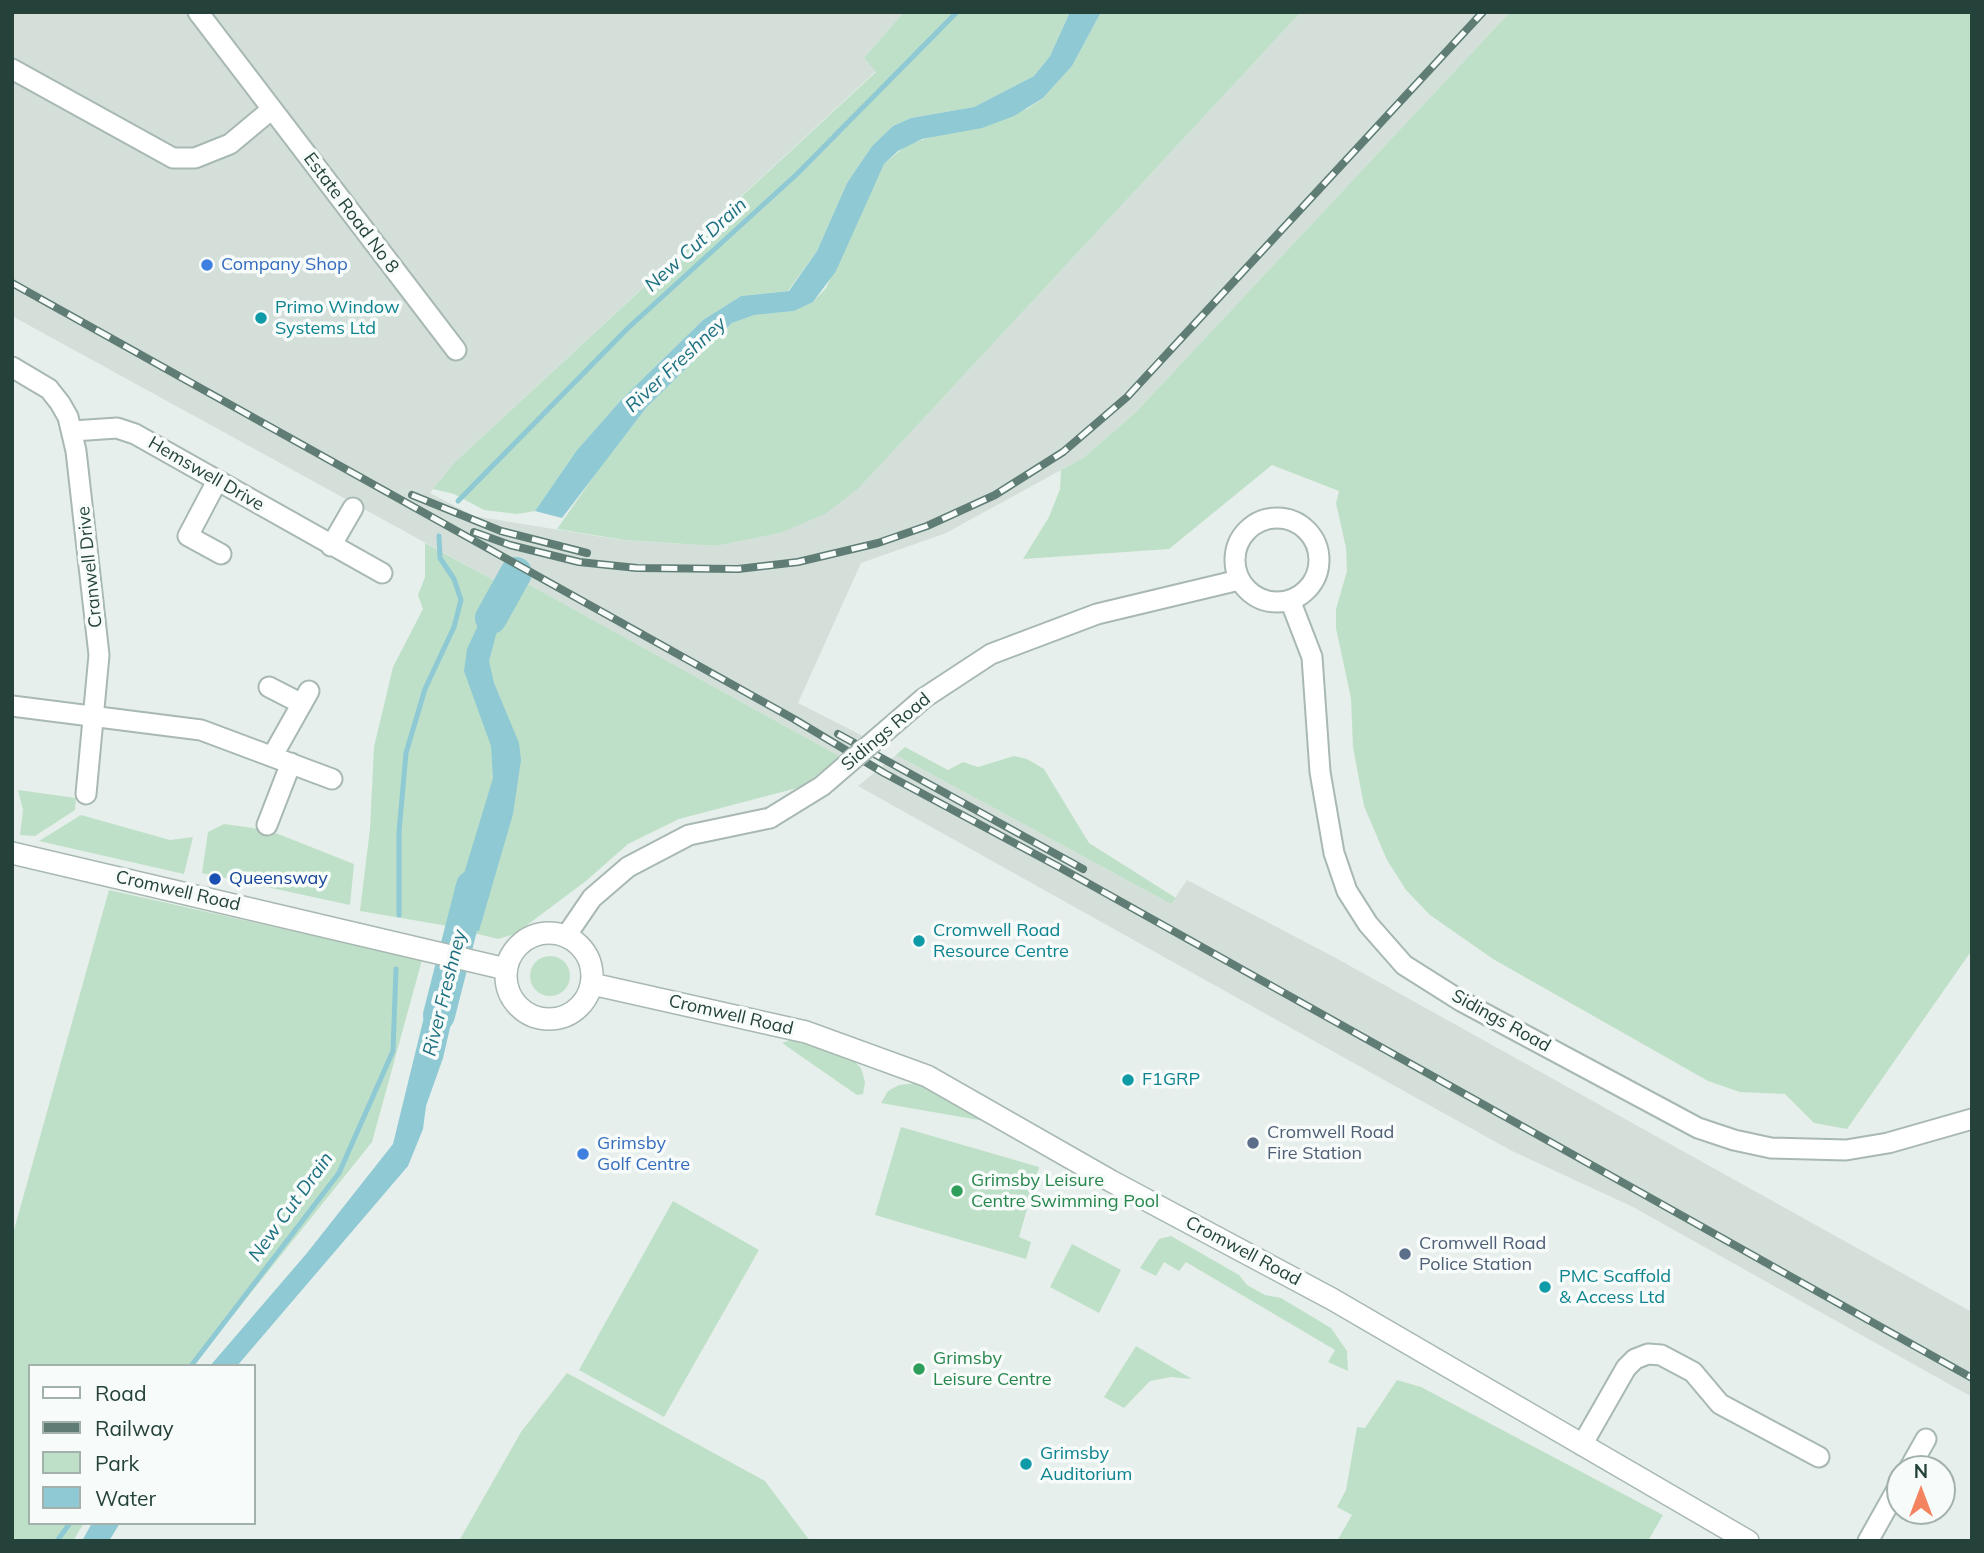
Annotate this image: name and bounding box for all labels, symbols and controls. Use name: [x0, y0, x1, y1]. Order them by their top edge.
street label: Estate Road No 8: [299, 149, 403, 277]
water label: New Cut Drain: [640, 193, 752, 297]
place label: Company Shop: [221, 254, 348, 276]
marker: Company Shop: [199, 257, 215, 273]
place label: Primo Window Systems Ltd: [275, 297, 400, 340]
marker: Primo Window Systems Ltd: [253, 310, 269, 326]
water label: River Freshney: [621, 313, 731, 417]
street label: Hemswell Drive: [144, 432, 268, 516]
street label: Cranwell Drive: [73, 505, 107, 629]
street label: Sidings Road: [837, 688, 935, 776]
street label: Cromwell Road: [113, 866, 243, 916]
place label: Queensway: [229, 868, 328, 890]
marker: Queensway: [207, 871, 223, 887]
place label: Cromwell Road Resource Centre: [933, 920, 1069, 962]
water label: River Freshney: [418, 927, 472, 1059]
marker: Cromwell Road Resource Centre: [911, 933, 927, 949]
street label: Sidings Road: [1448, 985, 1554, 1057]
street label: Cromwell Road: [666, 990, 796, 1040]
place label: F1GRP: [1142, 1069, 1200, 1091]
marker: F1GRP: [1120, 1072, 1136, 1088]
place label: Cromwell Road Fire Station: [1267, 1122, 1394, 1164]
place label: Grimsby Golf Centre: [597, 1133, 690, 1176]
marker: Cromwell Road Fire Station: [1245, 1135, 1261, 1151]
marker: Grimsby Golf Centre: [575, 1146, 591, 1162]
water label: New Cut Drain: [244, 1148, 338, 1266]
place label: Grimsby Leisure Centre Swimming Pool: [971, 1170, 1159, 1212]
marker: Grimsby Leisure Centre Swimming Pool: [949, 1183, 965, 1199]
street label: Cromwell Road: [1182, 1212, 1304, 1290]
place label: Cromwell Road Police Station: [1419, 1233, 1546, 1276]
marker: Cromwell Road Police Station: [1397, 1246, 1413, 1262]
place label: PMC Scaffold & Access Ltd: [1559, 1266, 1671, 1308]
marker: PMC Scaffold & Access Ltd: [1537, 1279, 1553, 1295]
place label: Grimsby Leisure Centre: [933, 1348, 1052, 1390]
marker: Grimsby Leisure Centre: [911, 1361, 927, 1377]
legend: [28, 1364, 256, 1525]
text: Road: [95, 1380, 146, 1406]
text: Railway: [95, 1415, 174, 1441]
place label: Grimsby Auditorium: [1040, 1443, 1132, 1486]
text: Park: [95, 1450, 139, 1476]
north arrow: [1886, 1455, 1956, 1525]
marker: Grimsby Auditorium: [1018, 1456, 1034, 1472]
text: N: [1914, 1459, 1928, 1483]
text: Water: [95, 1485, 156, 1511]

